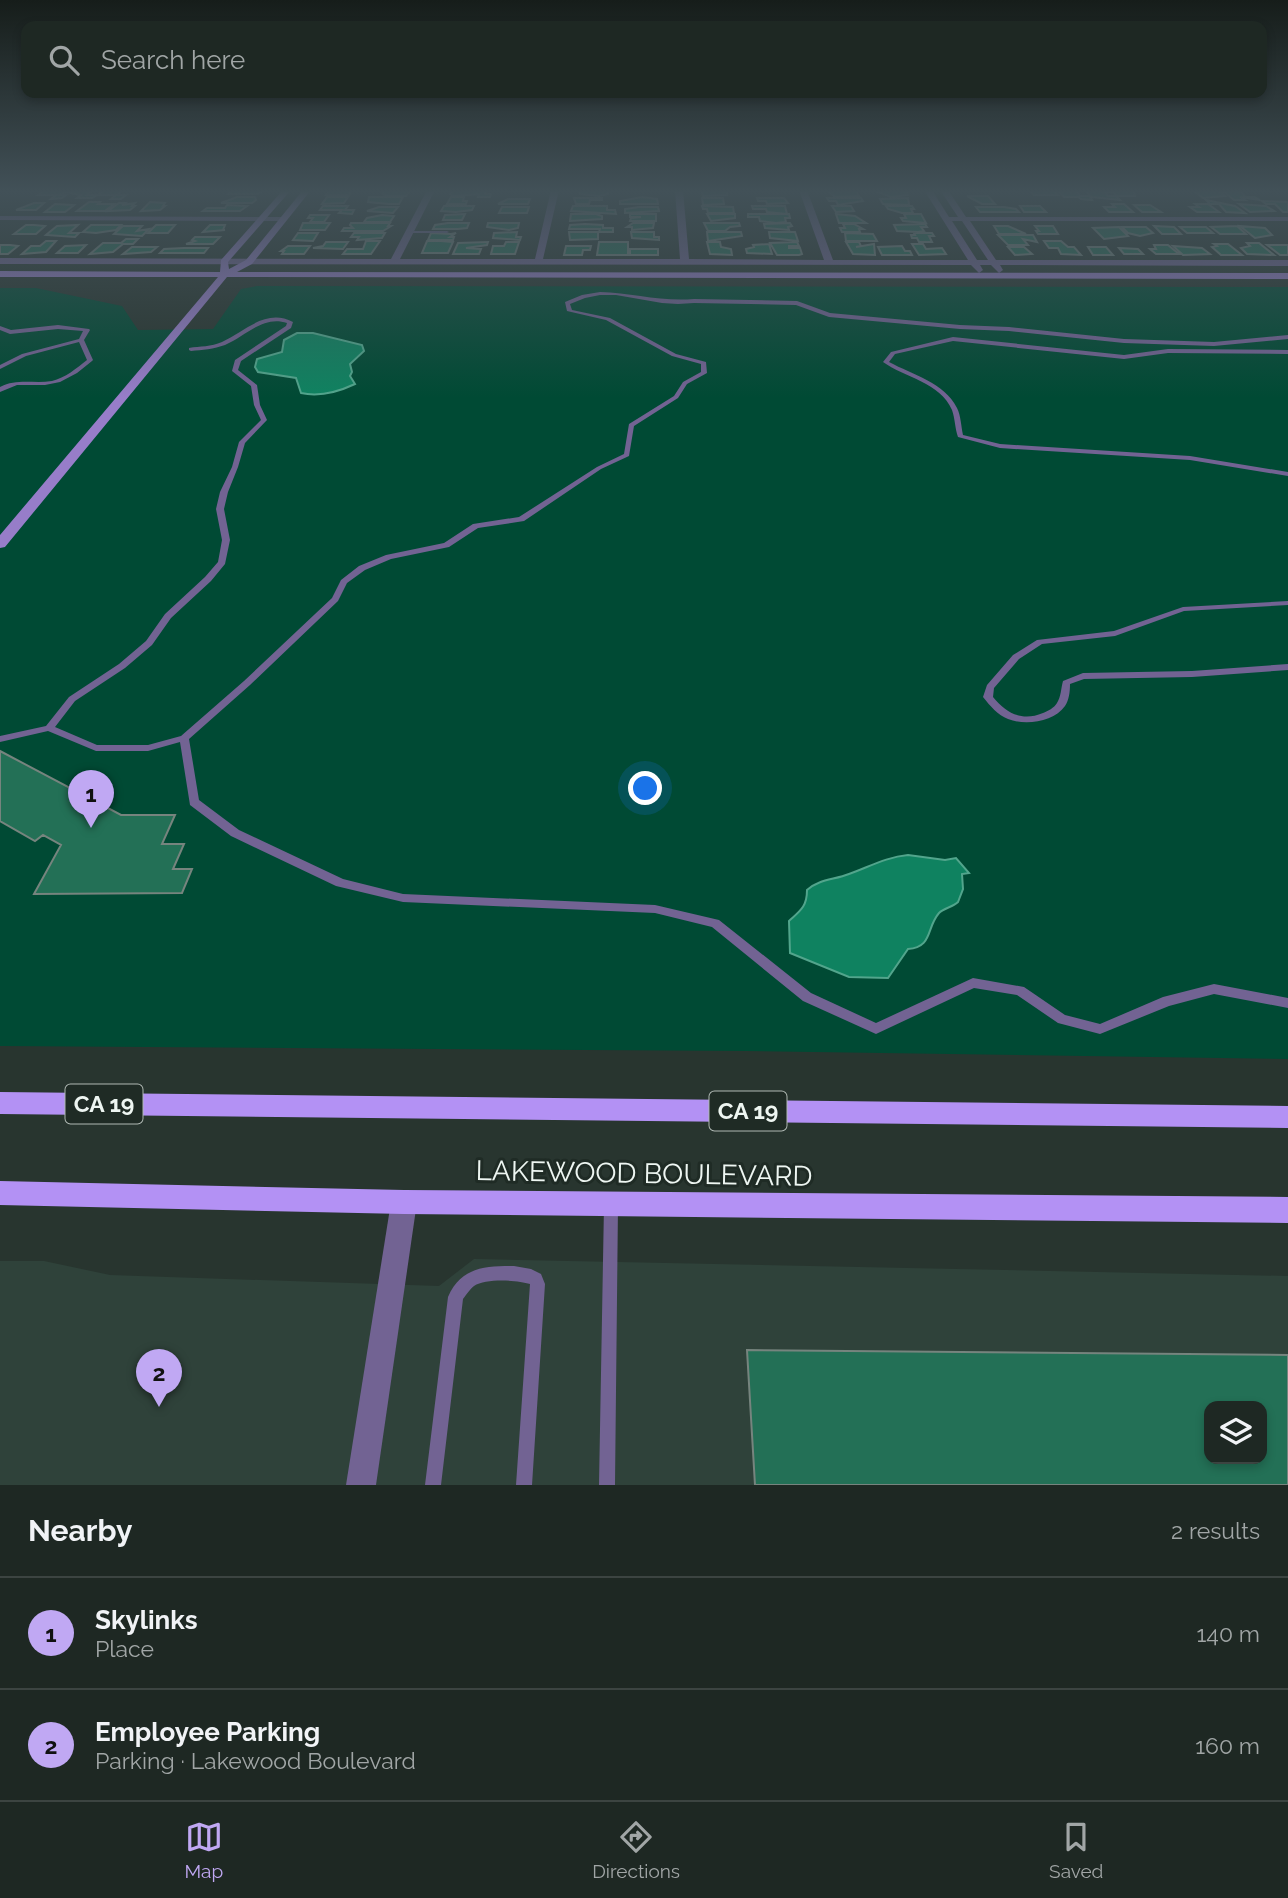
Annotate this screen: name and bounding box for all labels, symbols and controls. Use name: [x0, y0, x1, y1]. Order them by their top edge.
search box: [21, 21, 1267, 98]
icon: search: [45, 41, 83, 79]
text: Search here: [101, 45, 245, 75]
pin: 1: [68, 770, 114, 828]
your location: [628, 771, 662, 805]
road number: CA 19: [66, 1084, 142, 1124]
road number: CA 19: [710, 1092, 786, 1130]
street label: LAKEWOOD BOULEVARD: [475, 1154, 813, 1193]
pin: 2: [136, 1349, 182, 1407]
map controls: [1204, 1401, 1267, 1464]
button: layers: [1204, 1401, 1267, 1464]
text: Nearby: [28, 1513, 132, 1548]
text: 2 results: [1171, 1517, 1260, 1544]
text: Skylinks: [95, 1605, 198, 1635]
text: 1: [45, 1620, 57, 1647]
text: 140 m: [1197, 1620, 1260, 1647]
text: Place: [95, 1635, 154, 1662]
text: Employee Parking: [95, 1717, 320, 1747]
text: 2: [45, 1732, 57, 1759]
text: 160 m: [1195, 1732, 1260, 1759]
text: Parking · Lakewood Boulevard: [95, 1747, 416, 1774]
tab: Map: [185, 1818, 223, 1882]
tab: Directions: [592, 1818, 680, 1882]
tab: Saved: [1049, 1818, 1103, 1882]

